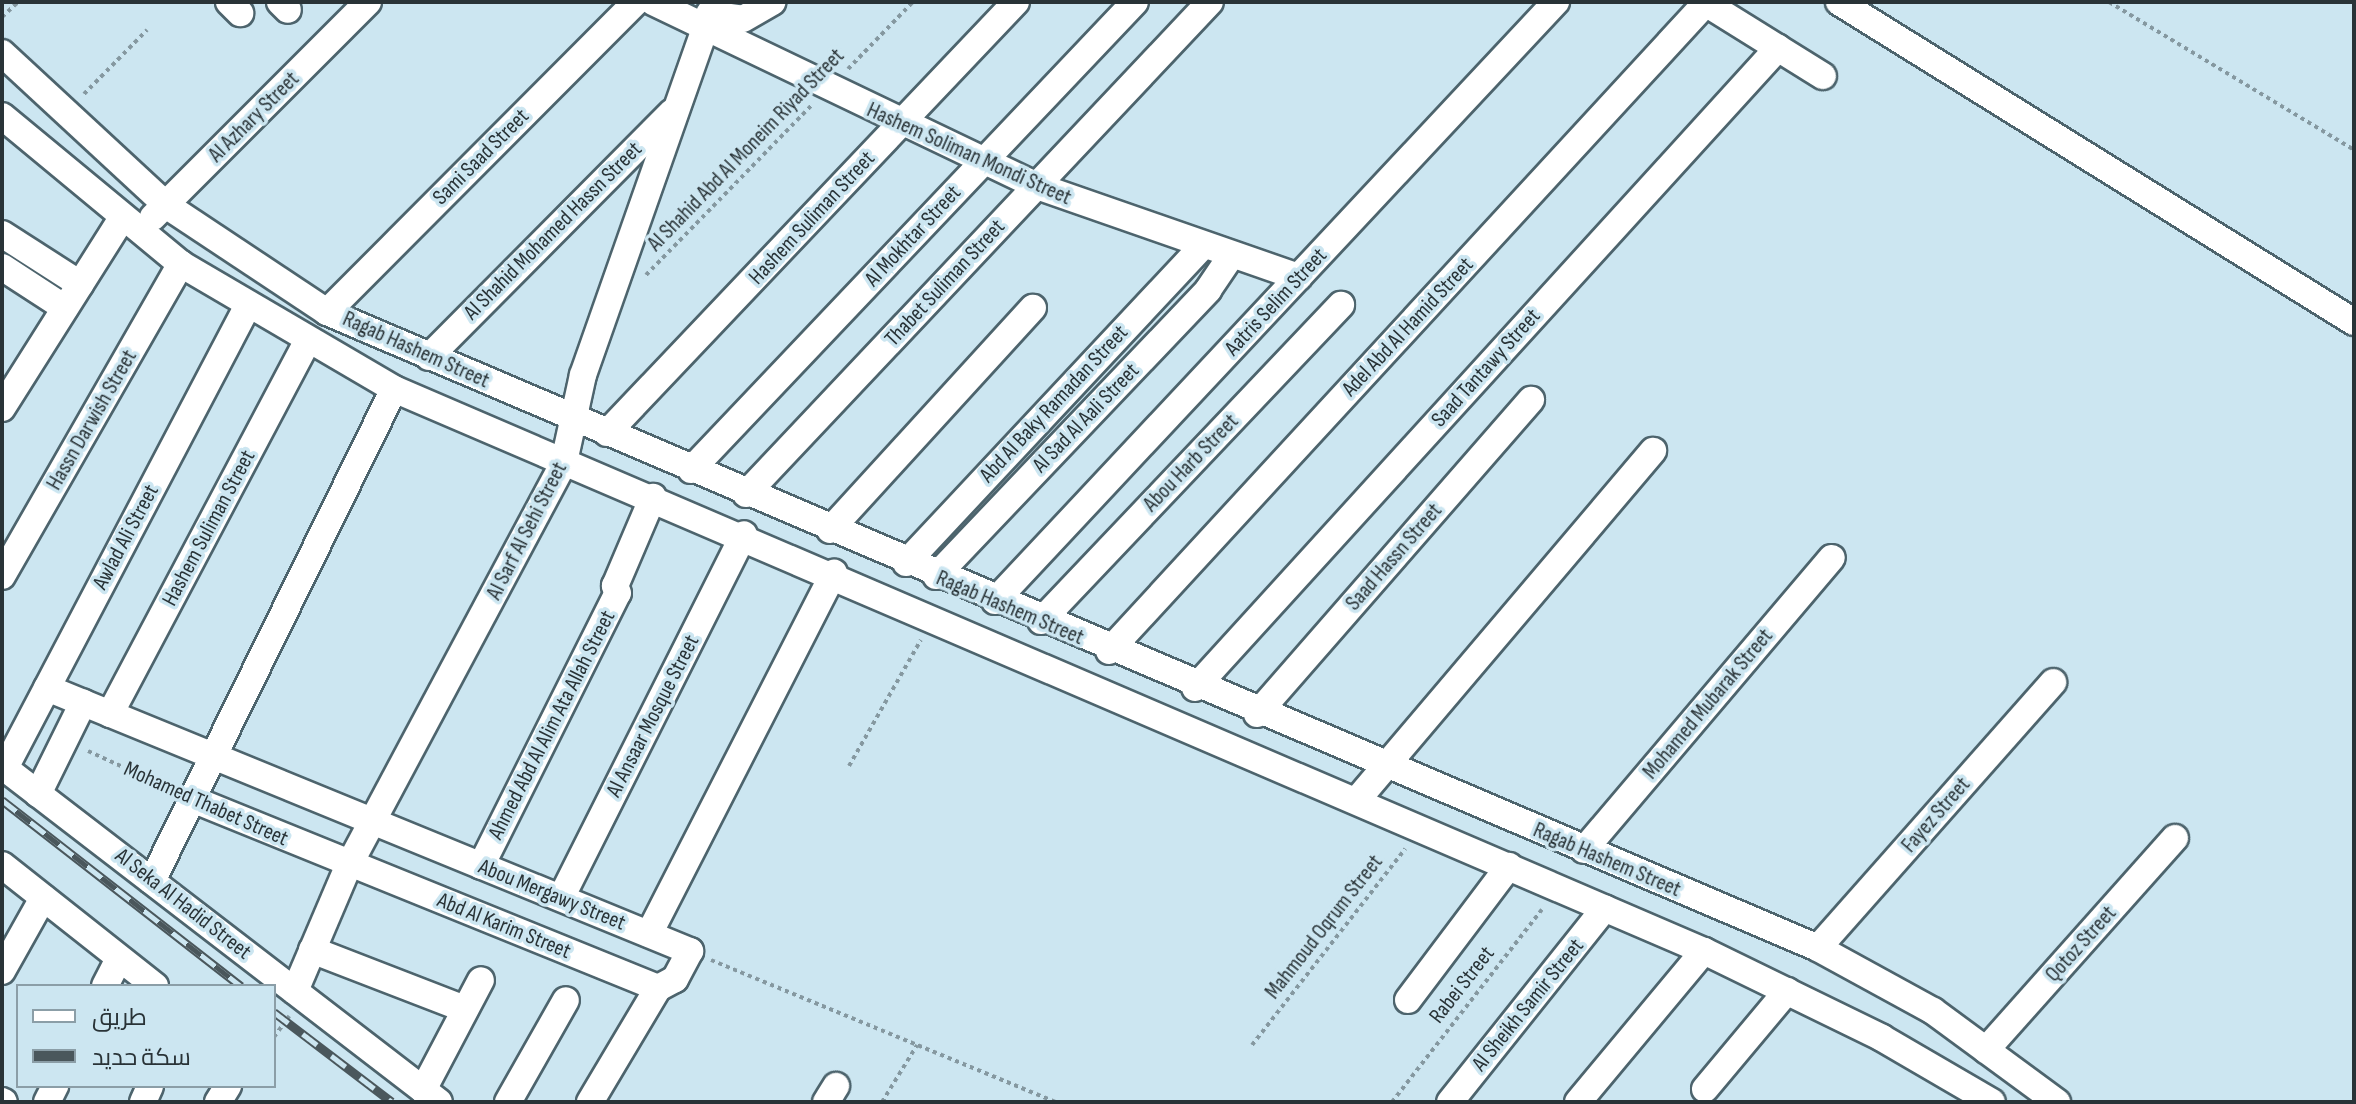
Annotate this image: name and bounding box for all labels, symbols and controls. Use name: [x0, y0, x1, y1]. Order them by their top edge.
street label: Al Shahid Abd Al Moneim Riyad Street: [642, 43, 850, 257]
street label: Al Azhary Street: [203, 66, 305, 168]
street label: Hashem Soliman Mondi Street: [863, 97, 1075, 211]
street label: Sami Saad Street: [427, 103, 535, 211]
street label: Al Shahid Mohamed Hassn Street: [458, 136, 648, 326]
street label: Hashem Suliman Street: [743, 146, 881, 290]
street label: Al Mokhtar Street: [859, 180, 967, 292]
street label: Thabet Suliman Street: [879, 214, 1011, 352]
street label: Aatris Selim Street: [1219, 243, 1333, 361]
street label: Adel Abd Al Hamid Street: [1337, 252, 1479, 402]
street label: Saad Tantawy Street: [1426, 303, 1546, 433]
street label: Ragab Hashem Street: [339, 306, 493, 394]
street label: Abd Al Baky Ramadan Street: [974, 320, 1134, 488]
street label: Hassn Darwish Street: [41, 345, 143, 495]
street label: Al Sad Al Aali Street: [1027, 358, 1145, 478]
street label: Abou Harb Street: [1138, 409, 1244, 517]
street label: Hashem Suliman Street: [157, 446, 261, 610]
street label: Al Sarf Al Sehi Street: [481, 458, 573, 604]
street label: Awlad Ali Street: [87, 480, 165, 594]
street label: Saad Hassn Street: [1340, 498, 1448, 616]
street label: Ragab Hashem Street: [932, 565, 1088, 651]
street label: Ahmed Abd Al Alim Ata Allah Street: [483, 606, 621, 844]
street label: Mohamed Mubarak Street: [1637, 623, 1779, 785]
street label: Al Ansaar Mosque Street: [601, 631, 705, 801]
street label: Mohamed Thabet Street: [120, 756, 292, 852]
street label: Fayez Street: [1896, 772, 1976, 858]
street label: Ragab Hashem Street: [1529, 817, 1685, 903]
street label: Al Seka Al Hadid Street: [110, 843, 256, 965]
street label: Mahmoud Oqrum Street: [1260, 850, 1388, 1004]
street label: Abou Mergawy Street: [475, 854, 629, 936]
street label: Abd Al Karim Street: [433, 887, 575, 965]
street label: Qotoz Street: [2040, 901, 2122, 987]
street label: Al Sheikh Samir Street: [1467, 933, 1589, 1077]
street label: Rabei Street: [1424, 941, 1500, 1029]
legend: [16, 984, 276, 1088]
text: طريق: [92, 1003, 147, 1032]
text: سكة حديد: [92, 1043, 191, 1072]

